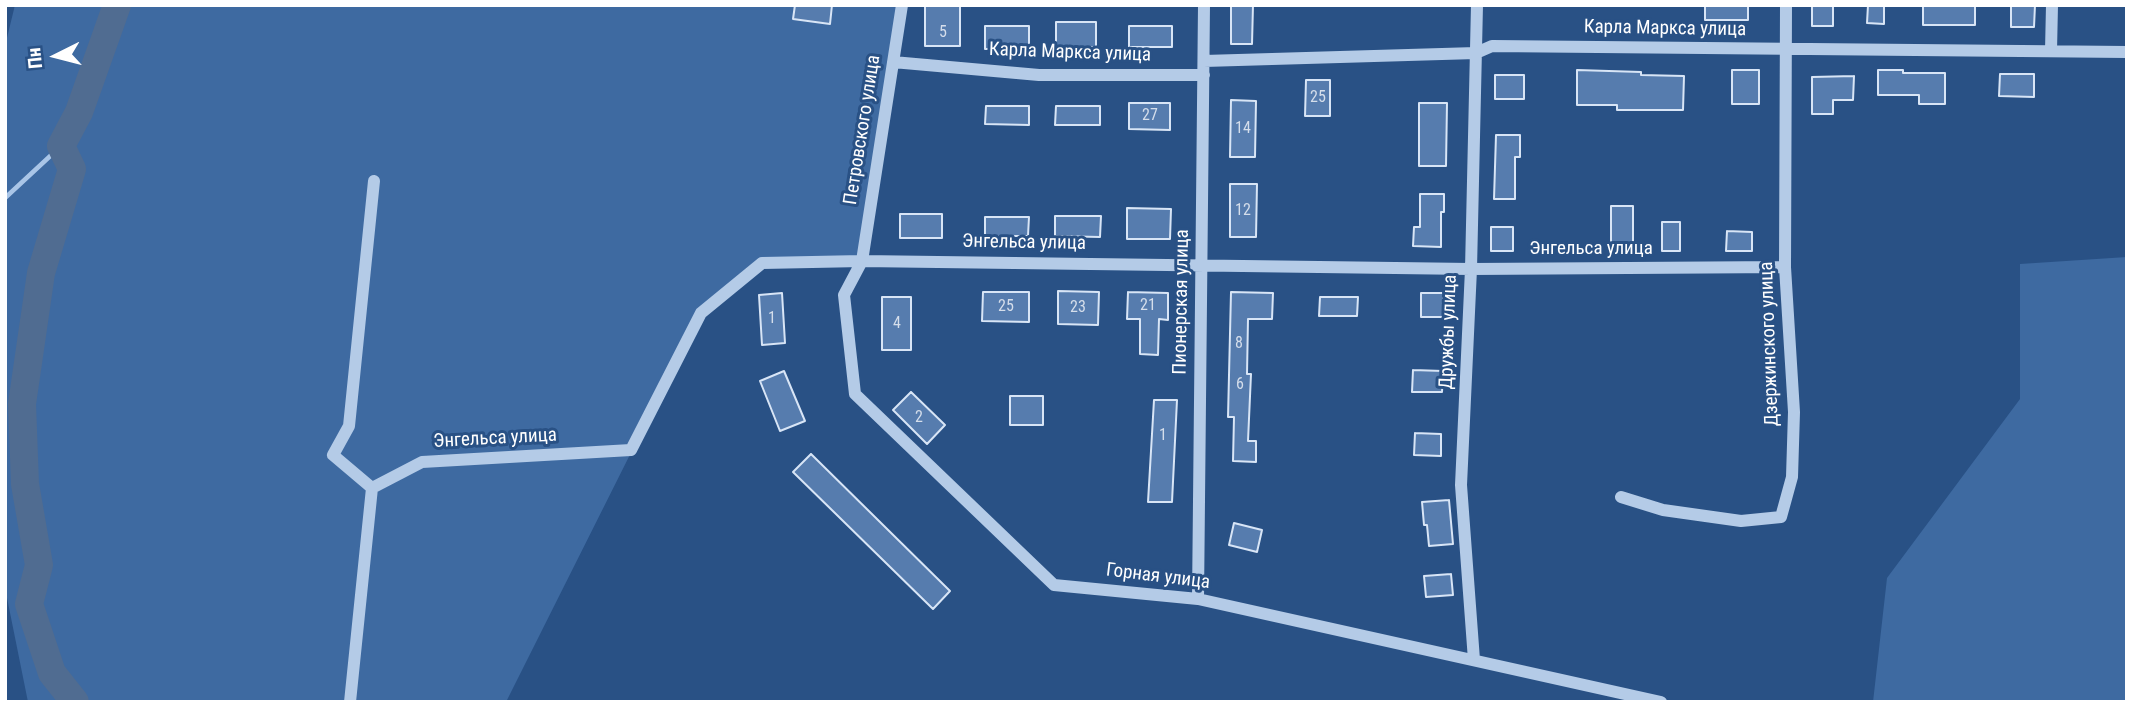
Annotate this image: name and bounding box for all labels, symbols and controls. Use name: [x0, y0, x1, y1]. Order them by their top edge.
street label: Карла Маркса улица: [1584, 16, 1746, 42]
north arrow: [21, 21, 91, 91]
house number: 5: [939, 23, 947, 43]
street label: Карла Маркса улица: [989, 39, 1151, 67]
text: Пн: [22, 47, 47, 70]
street label: Петровского улица: [840, 54, 886, 206]
house number: 25: [1310, 88, 1326, 108]
house number: 27: [1142, 106, 1158, 126]
house number: 14: [1235, 119, 1251, 139]
house number: 12: [1235, 201, 1251, 221]
street label: Пионерская улица: [1169, 229, 1195, 375]
street label: Энгельса улица: [962, 231, 1086, 255]
street label: Энгельса улица: [1529, 238, 1653, 260]
street label: Дзержинского улица: [1756, 261, 1784, 427]
street label: Дружбы улица: [1436, 274, 1462, 390]
house number: 21: [1140, 296, 1156, 316]
house number: 25: [998, 297, 1014, 317]
house number: 23: [1070, 298, 1086, 318]
house number: 1: [768, 309, 776, 329]
house number: 4: [893, 314, 901, 334]
house number: 8: [1235, 334, 1243, 354]
house number: 6: [1236, 375, 1244, 395]
house number: 2: [915, 408, 923, 428]
street label: Энгельса улица: [433, 424, 557, 454]
house number: 1: [1159, 426, 1167, 446]
street label: Горная улица: [1105, 559, 1211, 595]

